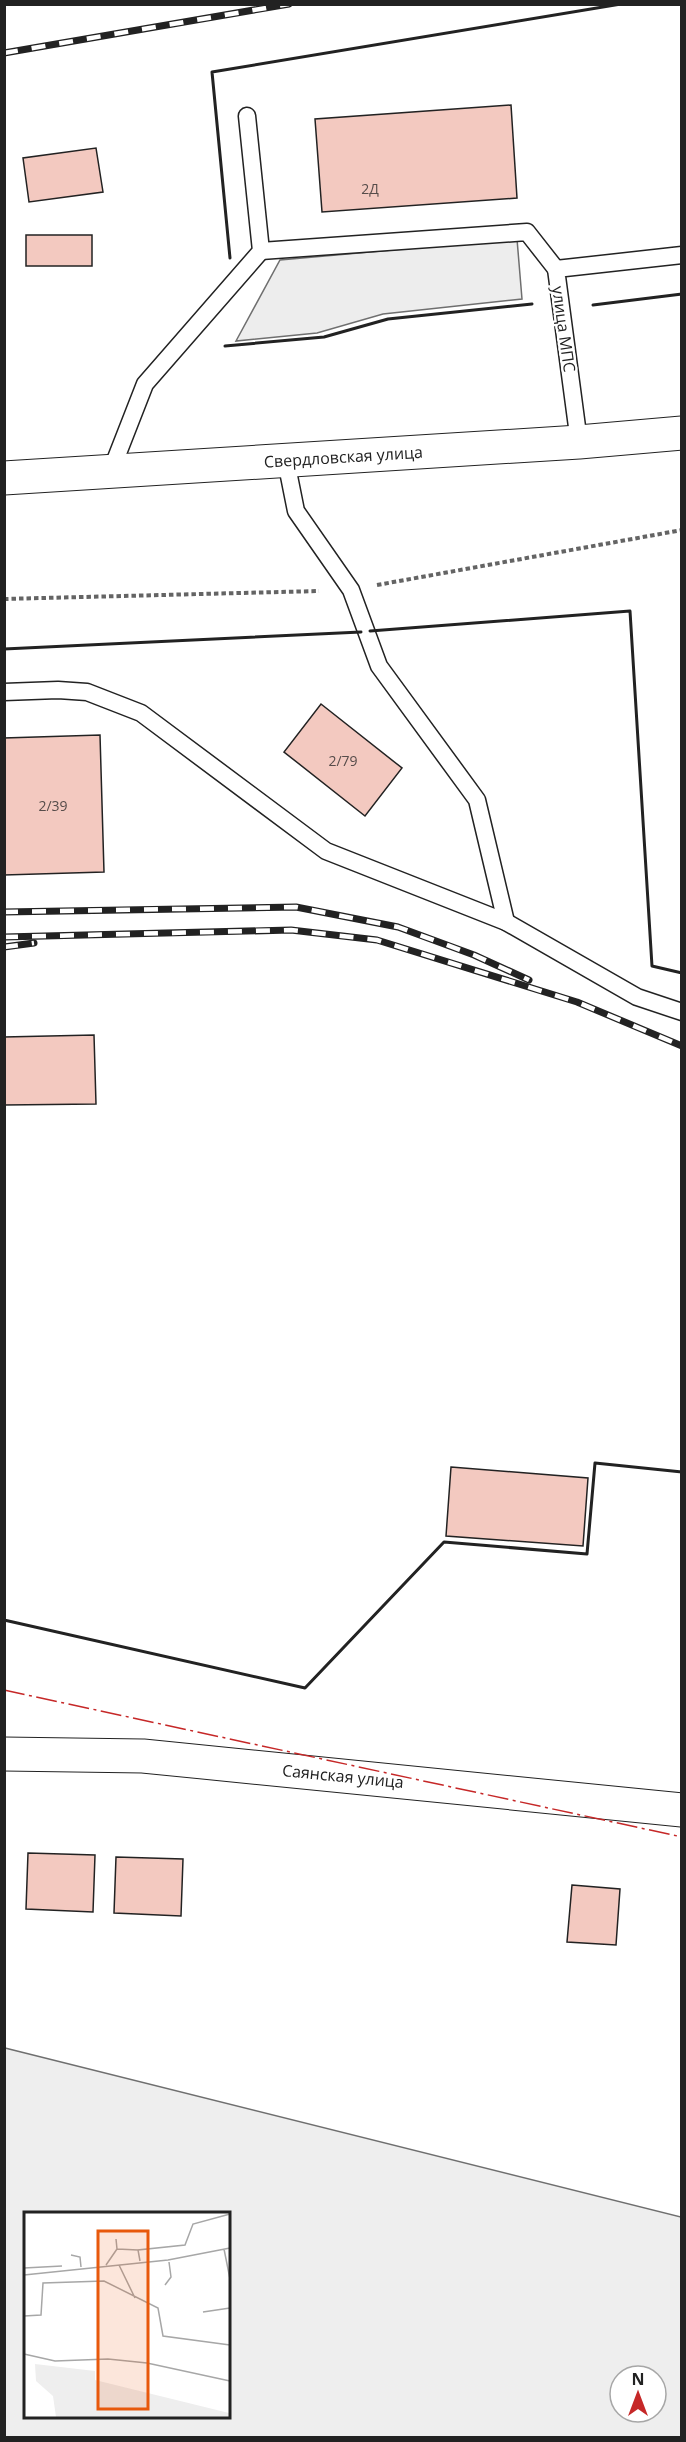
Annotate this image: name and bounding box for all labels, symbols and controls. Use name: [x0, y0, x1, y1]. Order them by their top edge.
house number: 2Д: [361, 179, 379, 198]
street label: улица МПС: [547, 285, 581, 373]
street label: Свердловская улица: [263, 441, 424, 473]
house number: 2/79: [328, 751, 358, 770]
house number: 2/39: [38, 796, 68, 815]
street label: Саянская улица: [281, 1759, 405, 1793]
inset map: [24, 2212, 230, 2418]
north arrow: [608, 2364, 668, 2424]
text: N: [631, 2368, 645, 2390]

